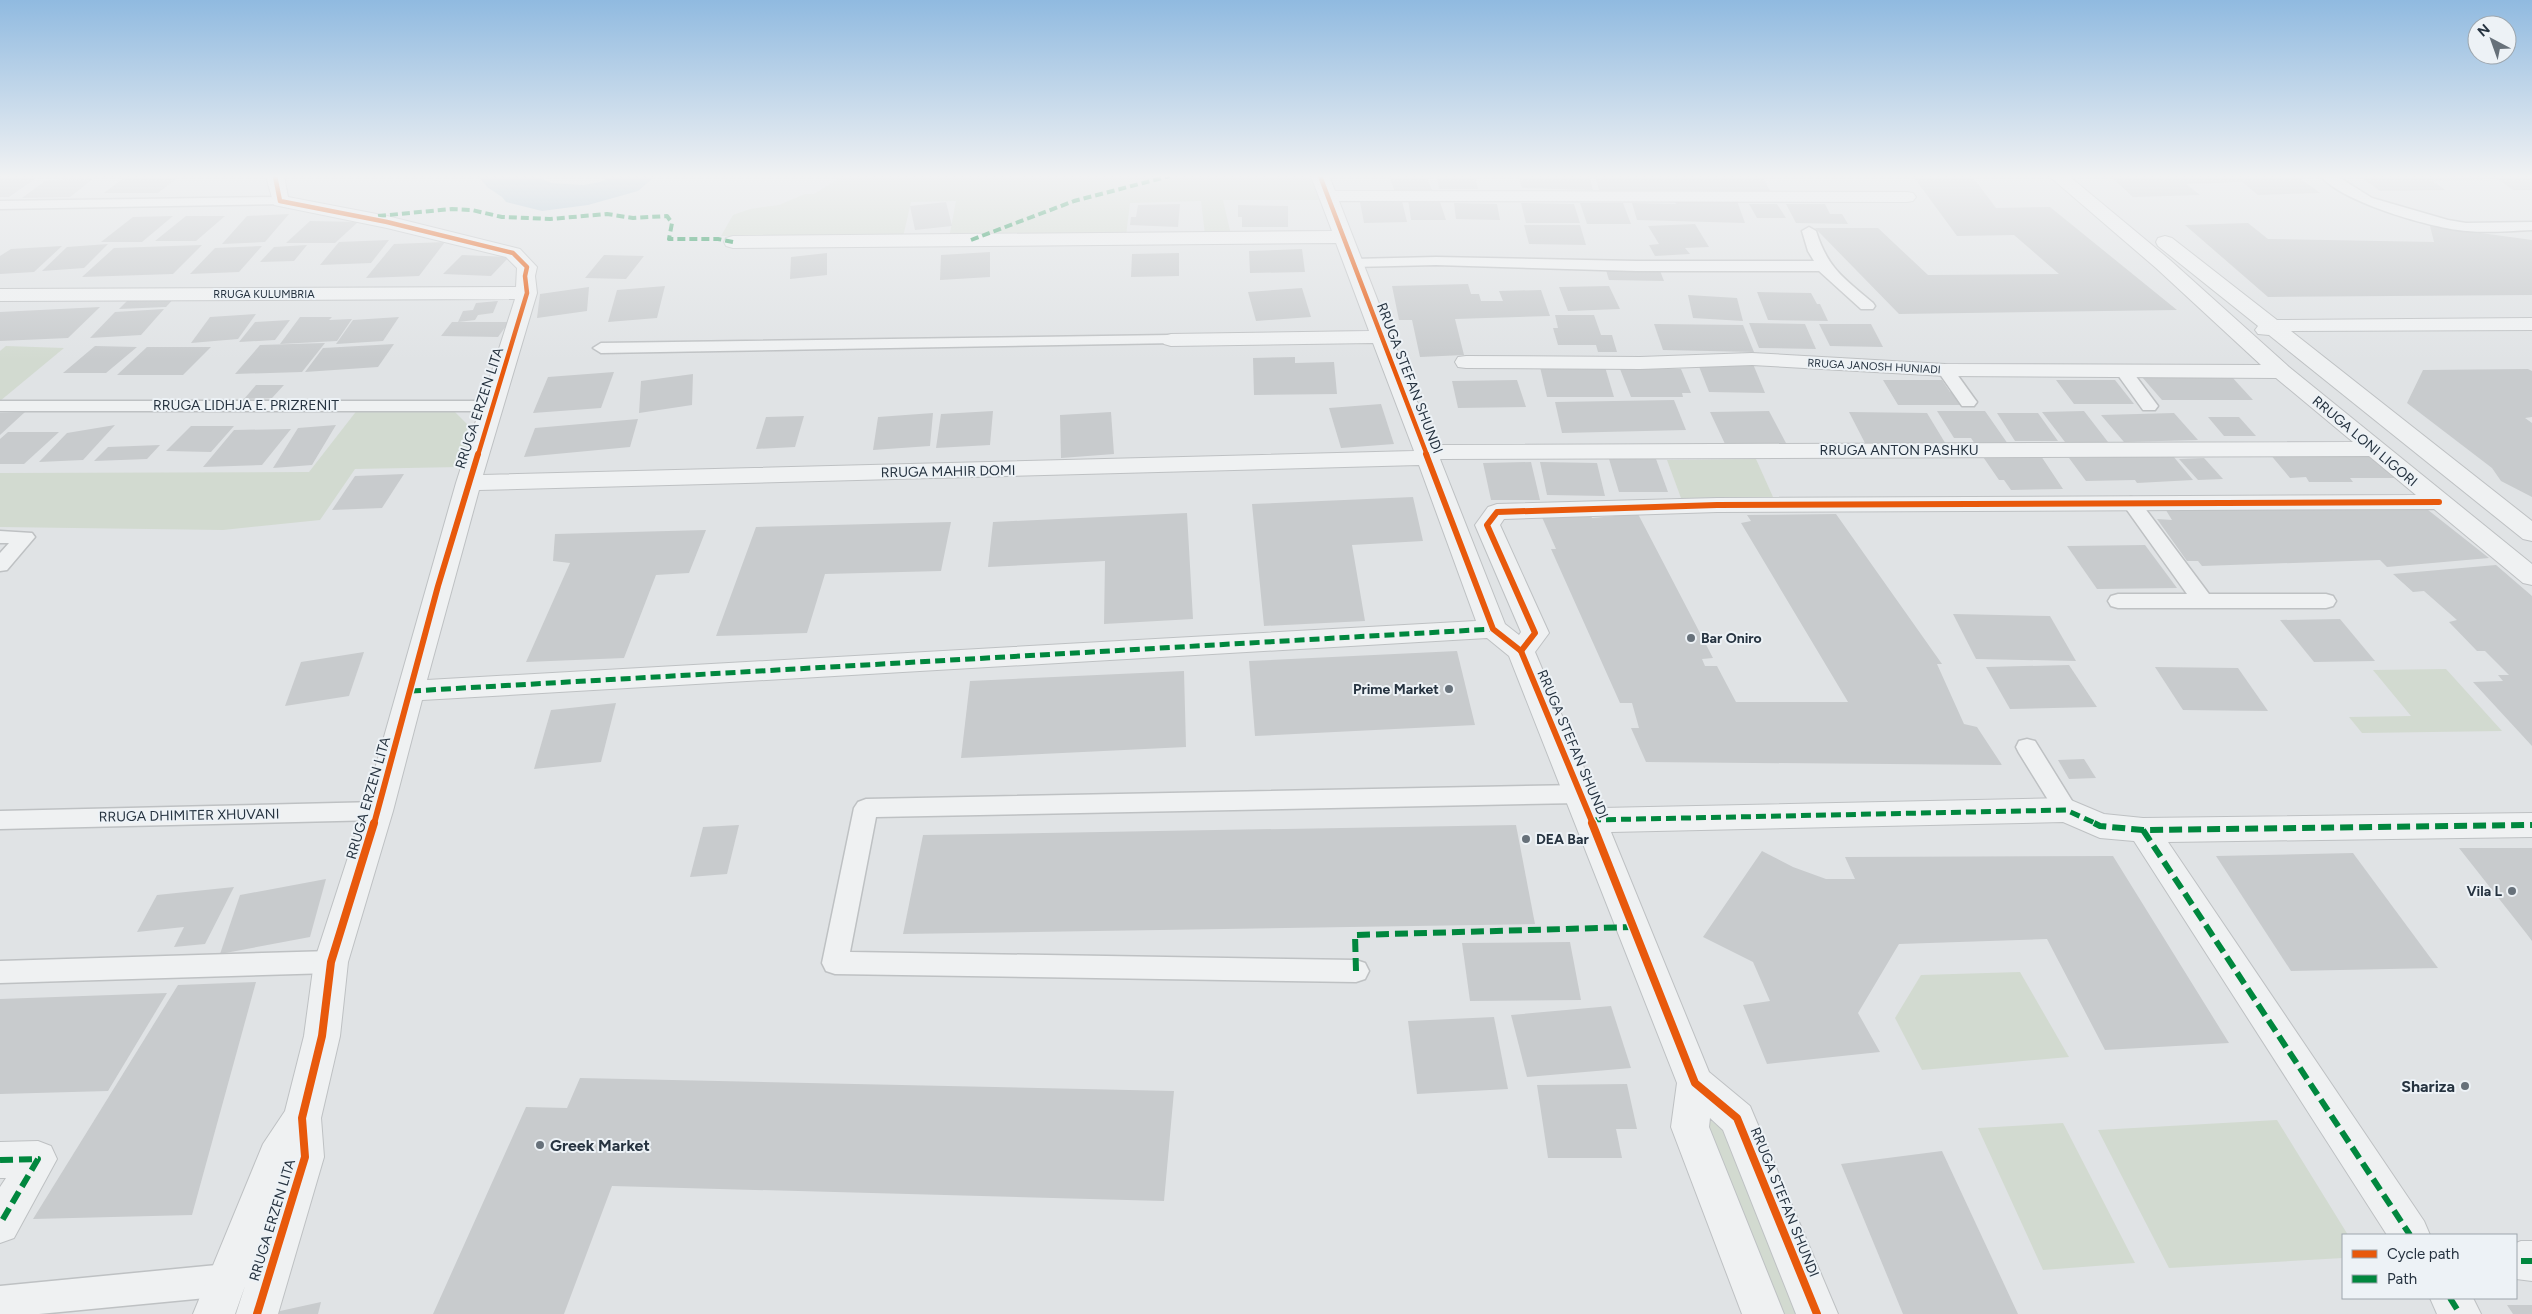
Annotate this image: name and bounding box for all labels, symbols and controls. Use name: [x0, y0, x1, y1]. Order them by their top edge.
north arrow: [2467, 15, 2517, 65]
text: N: [2474, 21, 2493, 41]
street label: RRUGA KULUMBRIA: [213, 288, 315, 301]
street label: RRUGA STEFAN SHUNDI: [1373, 300, 1446, 456]
street label: RRUGA ERZEN LITA: [452, 345, 507, 471]
street label: RRUGA JANOSH HUNIADI: [1807, 357, 1941, 376]
street label: RRUGA LONI LIGORI: [2309, 392, 2421, 490]
street label: RRUGA LIDHJA E. PRIZRENIT: [153, 397, 339, 414]
street label: RRUGA ANTON PASHKU: [1819, 442, 1979, 459]
street label: RRUGA MAHIR DOMI: [880, 462, 1016, 481]
place label: Bar Oniro: [1701, 630, 1762, 647]
marker: Bar Oniro: [1685, 632, 1697, 644]
street label: RRUGA STEFAN SHUNDI: [1533, 667, 1612, 821]
place label: Prime Market: [1353, 681, 1439, 698]
marker: Prime Market: [1443, 683, 1455, 695]
street label: RRUGA ERZEN LITA: [343, 734, 394, 861]
street label: RRUGA DHIMITER XHUVANI: [98, 805, 280, 826]
place label: DEA Bar: [1536, 831, 1589, 848]
marker: DEA Bar: [1520, 833, 1532, 845]
place label: Vila L: [2466, 883, 2502, 900]
marker: Vila L: [2506, 885, 2518, 897]
place label: Shariza: [2401, 1077, 2455, 1096]
marker: Shariza: [2459, 1080, 2471, 1092]
street label: RRUGA STEFAN SHUNDI: [1747, 1125, 1822, 1280]
place label: Greek Market: [550, 1136, 650, 1155]
marker: Greek Market: [534, 1139, 546, 1151]
street label: RRUGA ERZEN LITA: [246, 1157, 299, 1283]
legend: [2342, 1234, 2517, 1299]
text: Cycle path: [2387, 1245, 2459, 1263]
text: Path: [2387, 1270, 2417, 1288]

